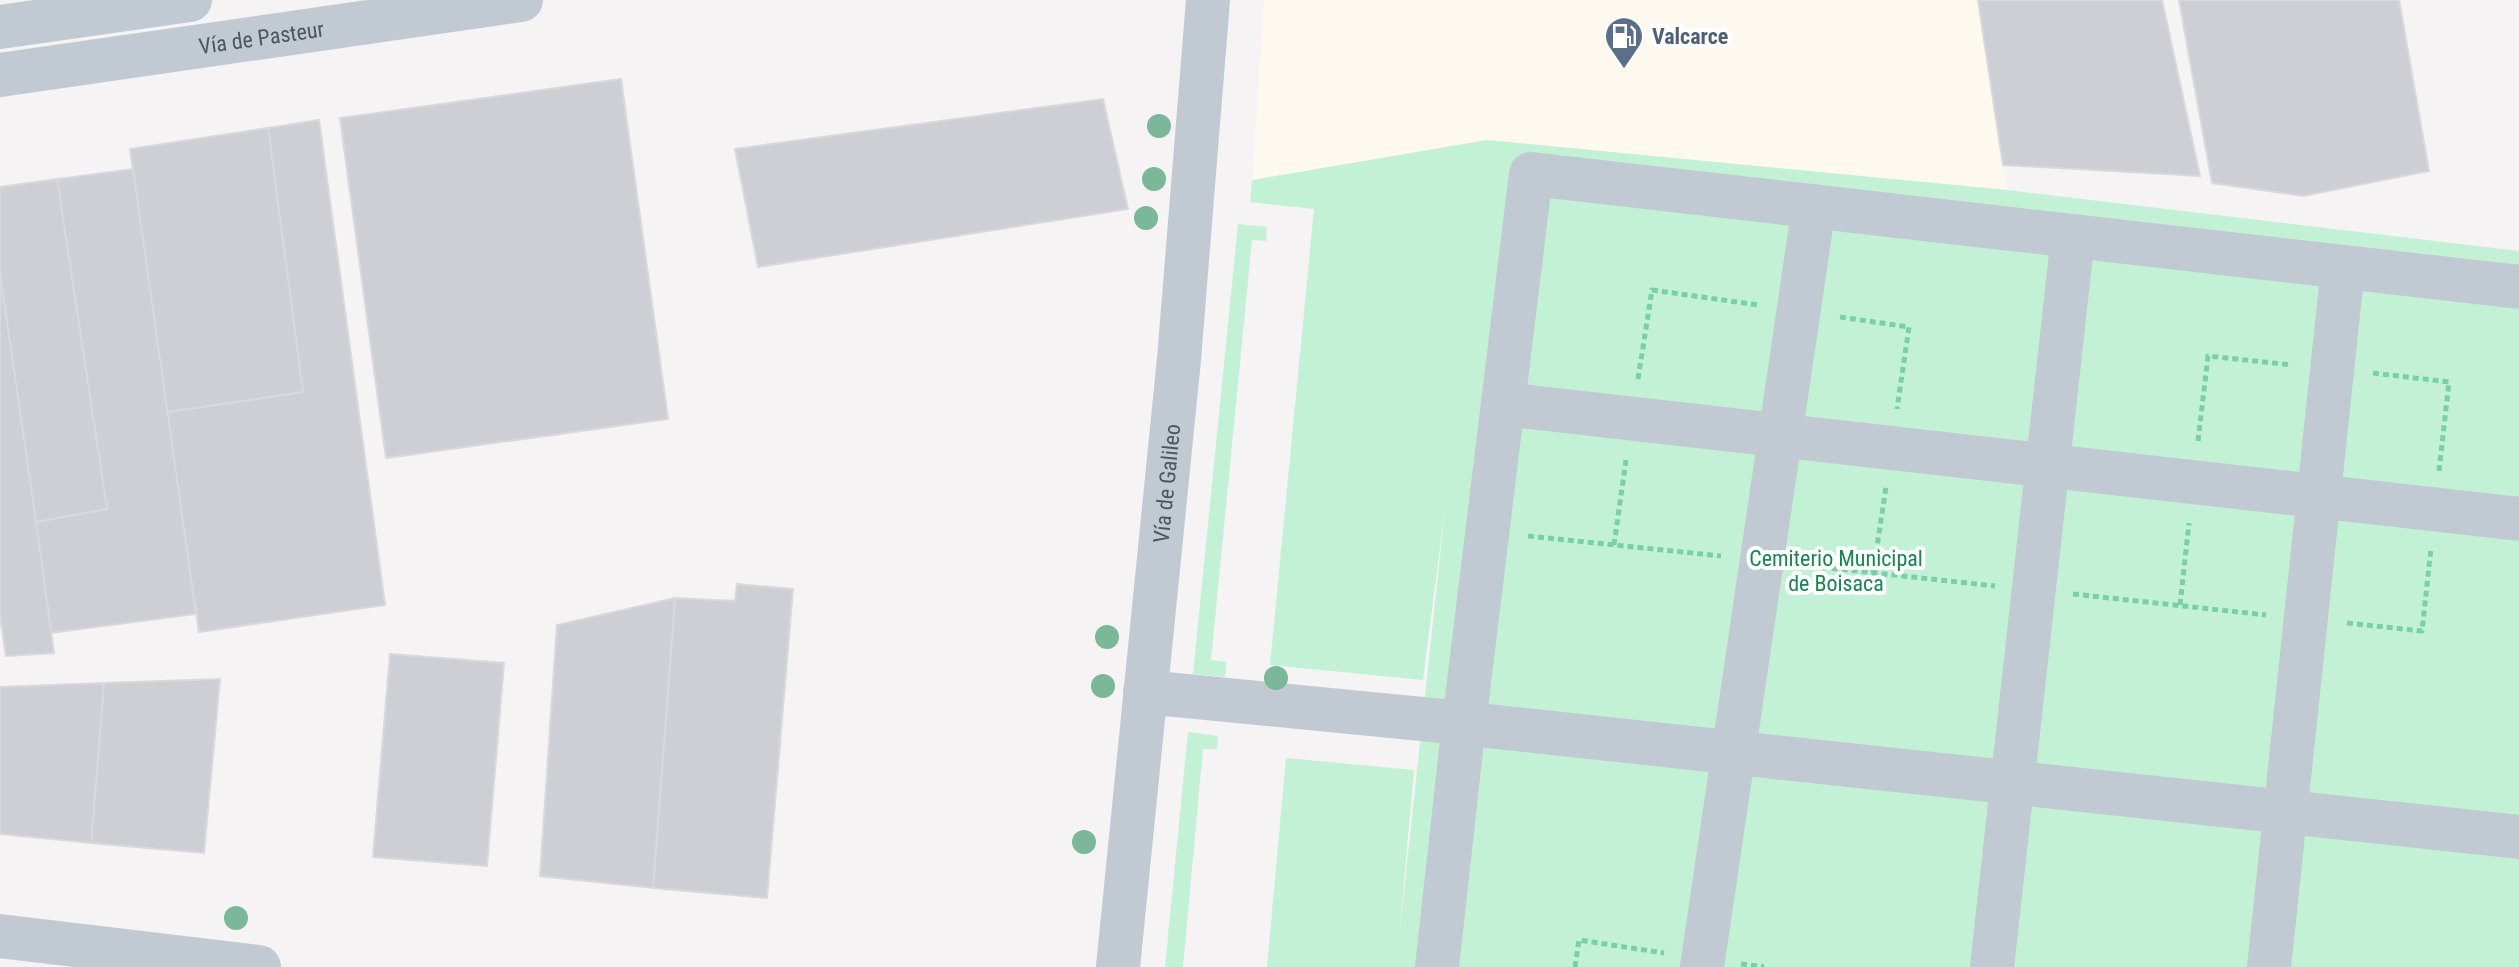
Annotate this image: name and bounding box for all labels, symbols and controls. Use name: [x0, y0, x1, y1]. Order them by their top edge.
fuel station icon: Valcarce: [1603, 15, 1645, 70]
street label: Vía de Pasteur: [197, 16, 326, 59]
place label: Valcarce: [1652, 24, 1728, 49]
street label: Vía de Galileo: [1148, 423, 1185, 544]
park label: Cemiterio Municipal de Boisaca: [1749, 546, 1923, 596]

